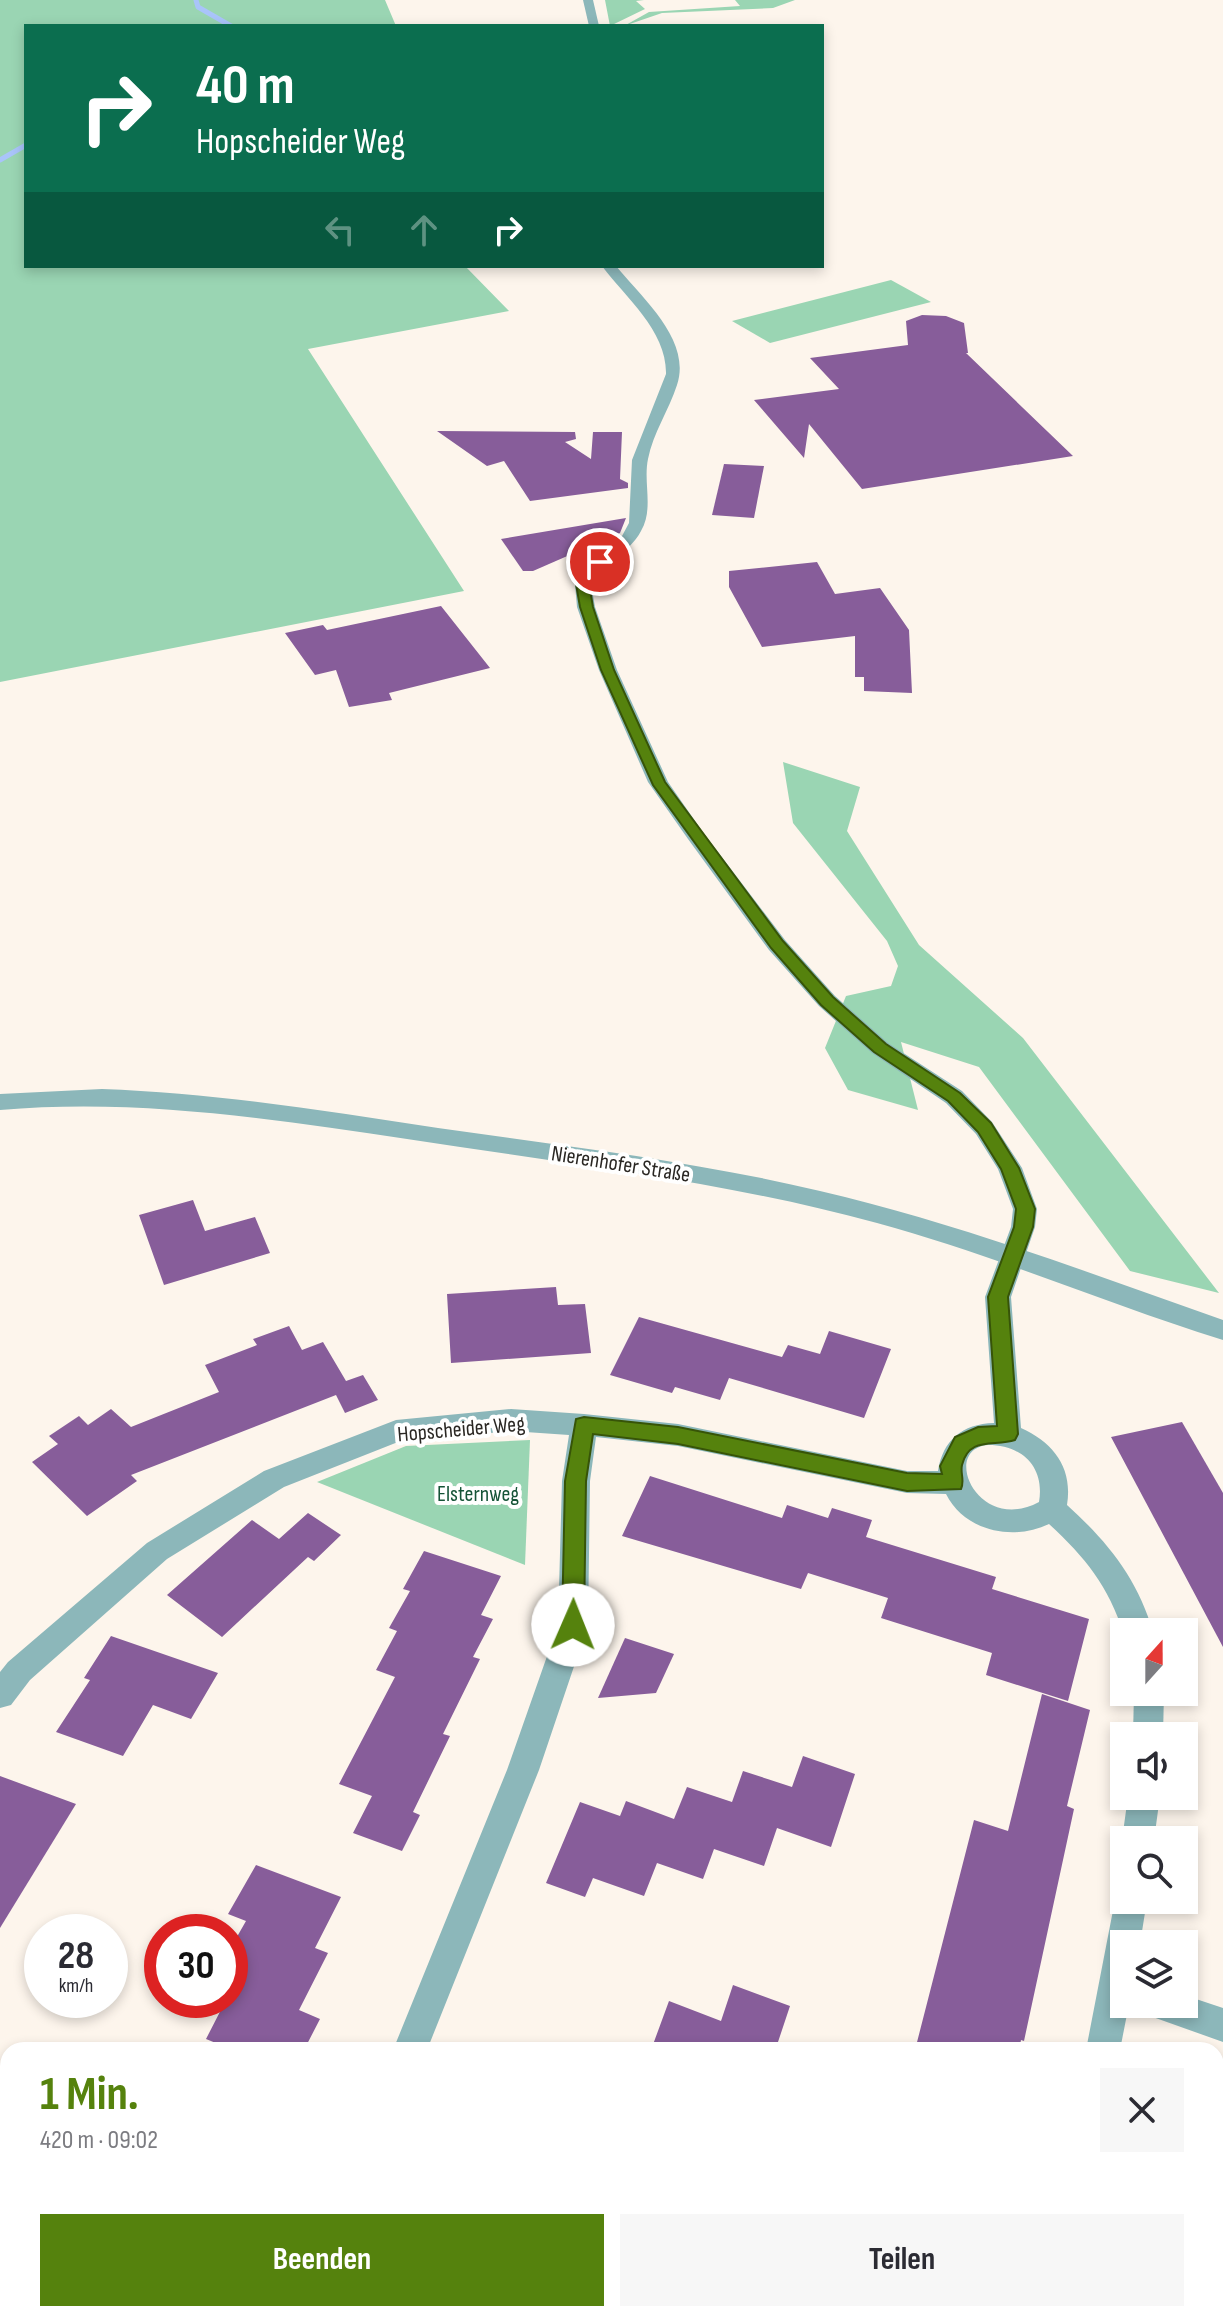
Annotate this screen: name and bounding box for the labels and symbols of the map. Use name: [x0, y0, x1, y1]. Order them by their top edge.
pin: [566, 528, 634, 596]
street label: Nierenhofer Straße: [549, 1140, 692, 1189]
street label: Hopscheider Weg: [396, 1410, 526, 1449]
park label: Elsternweg: [437, 1481, 519, 1508]
position arrow: [531, 1583, 615, 1667]
north arrow: [1110, 1618, 1198, 1706]
speed limit sign: 30: [144, 1914, 248, 2018]

